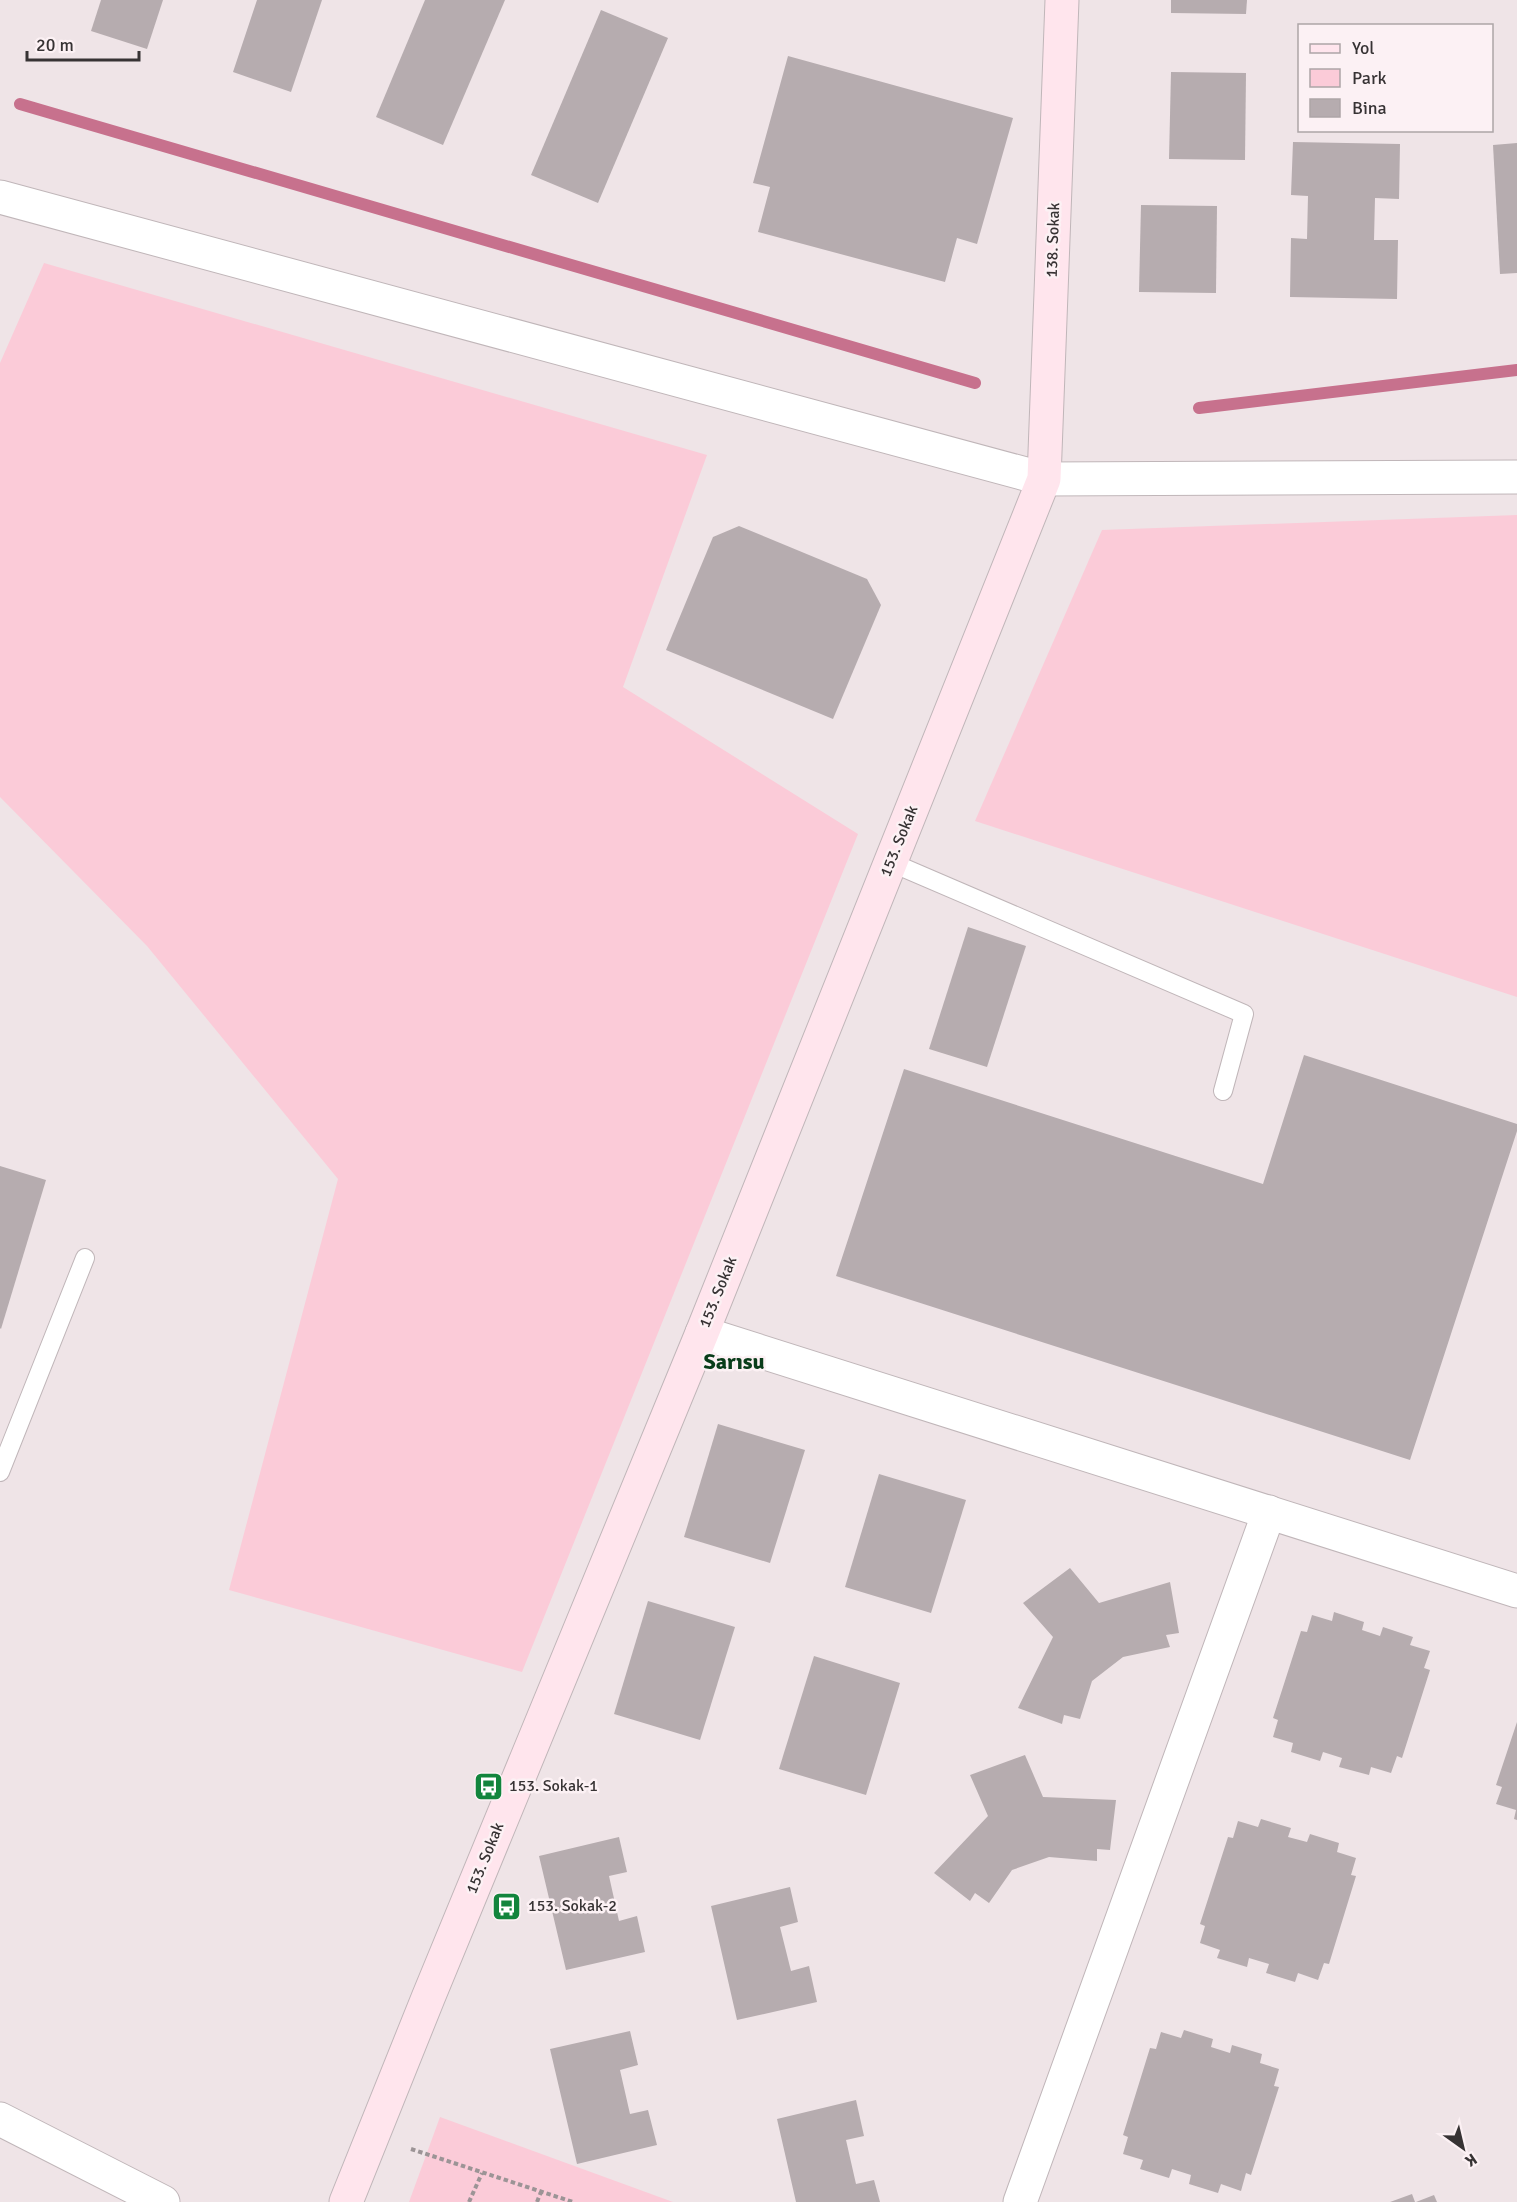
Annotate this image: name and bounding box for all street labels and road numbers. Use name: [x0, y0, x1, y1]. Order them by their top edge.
street label: 138. Sokak: [1042, 202, 1064, 278]
street label: 153. Sokak: [876, 802, 922, 880]
street label: 153. Sokak: [695, 1253, 741, 1331]
street label: 153. Sokak: [462, 1819, 508, 1897]

